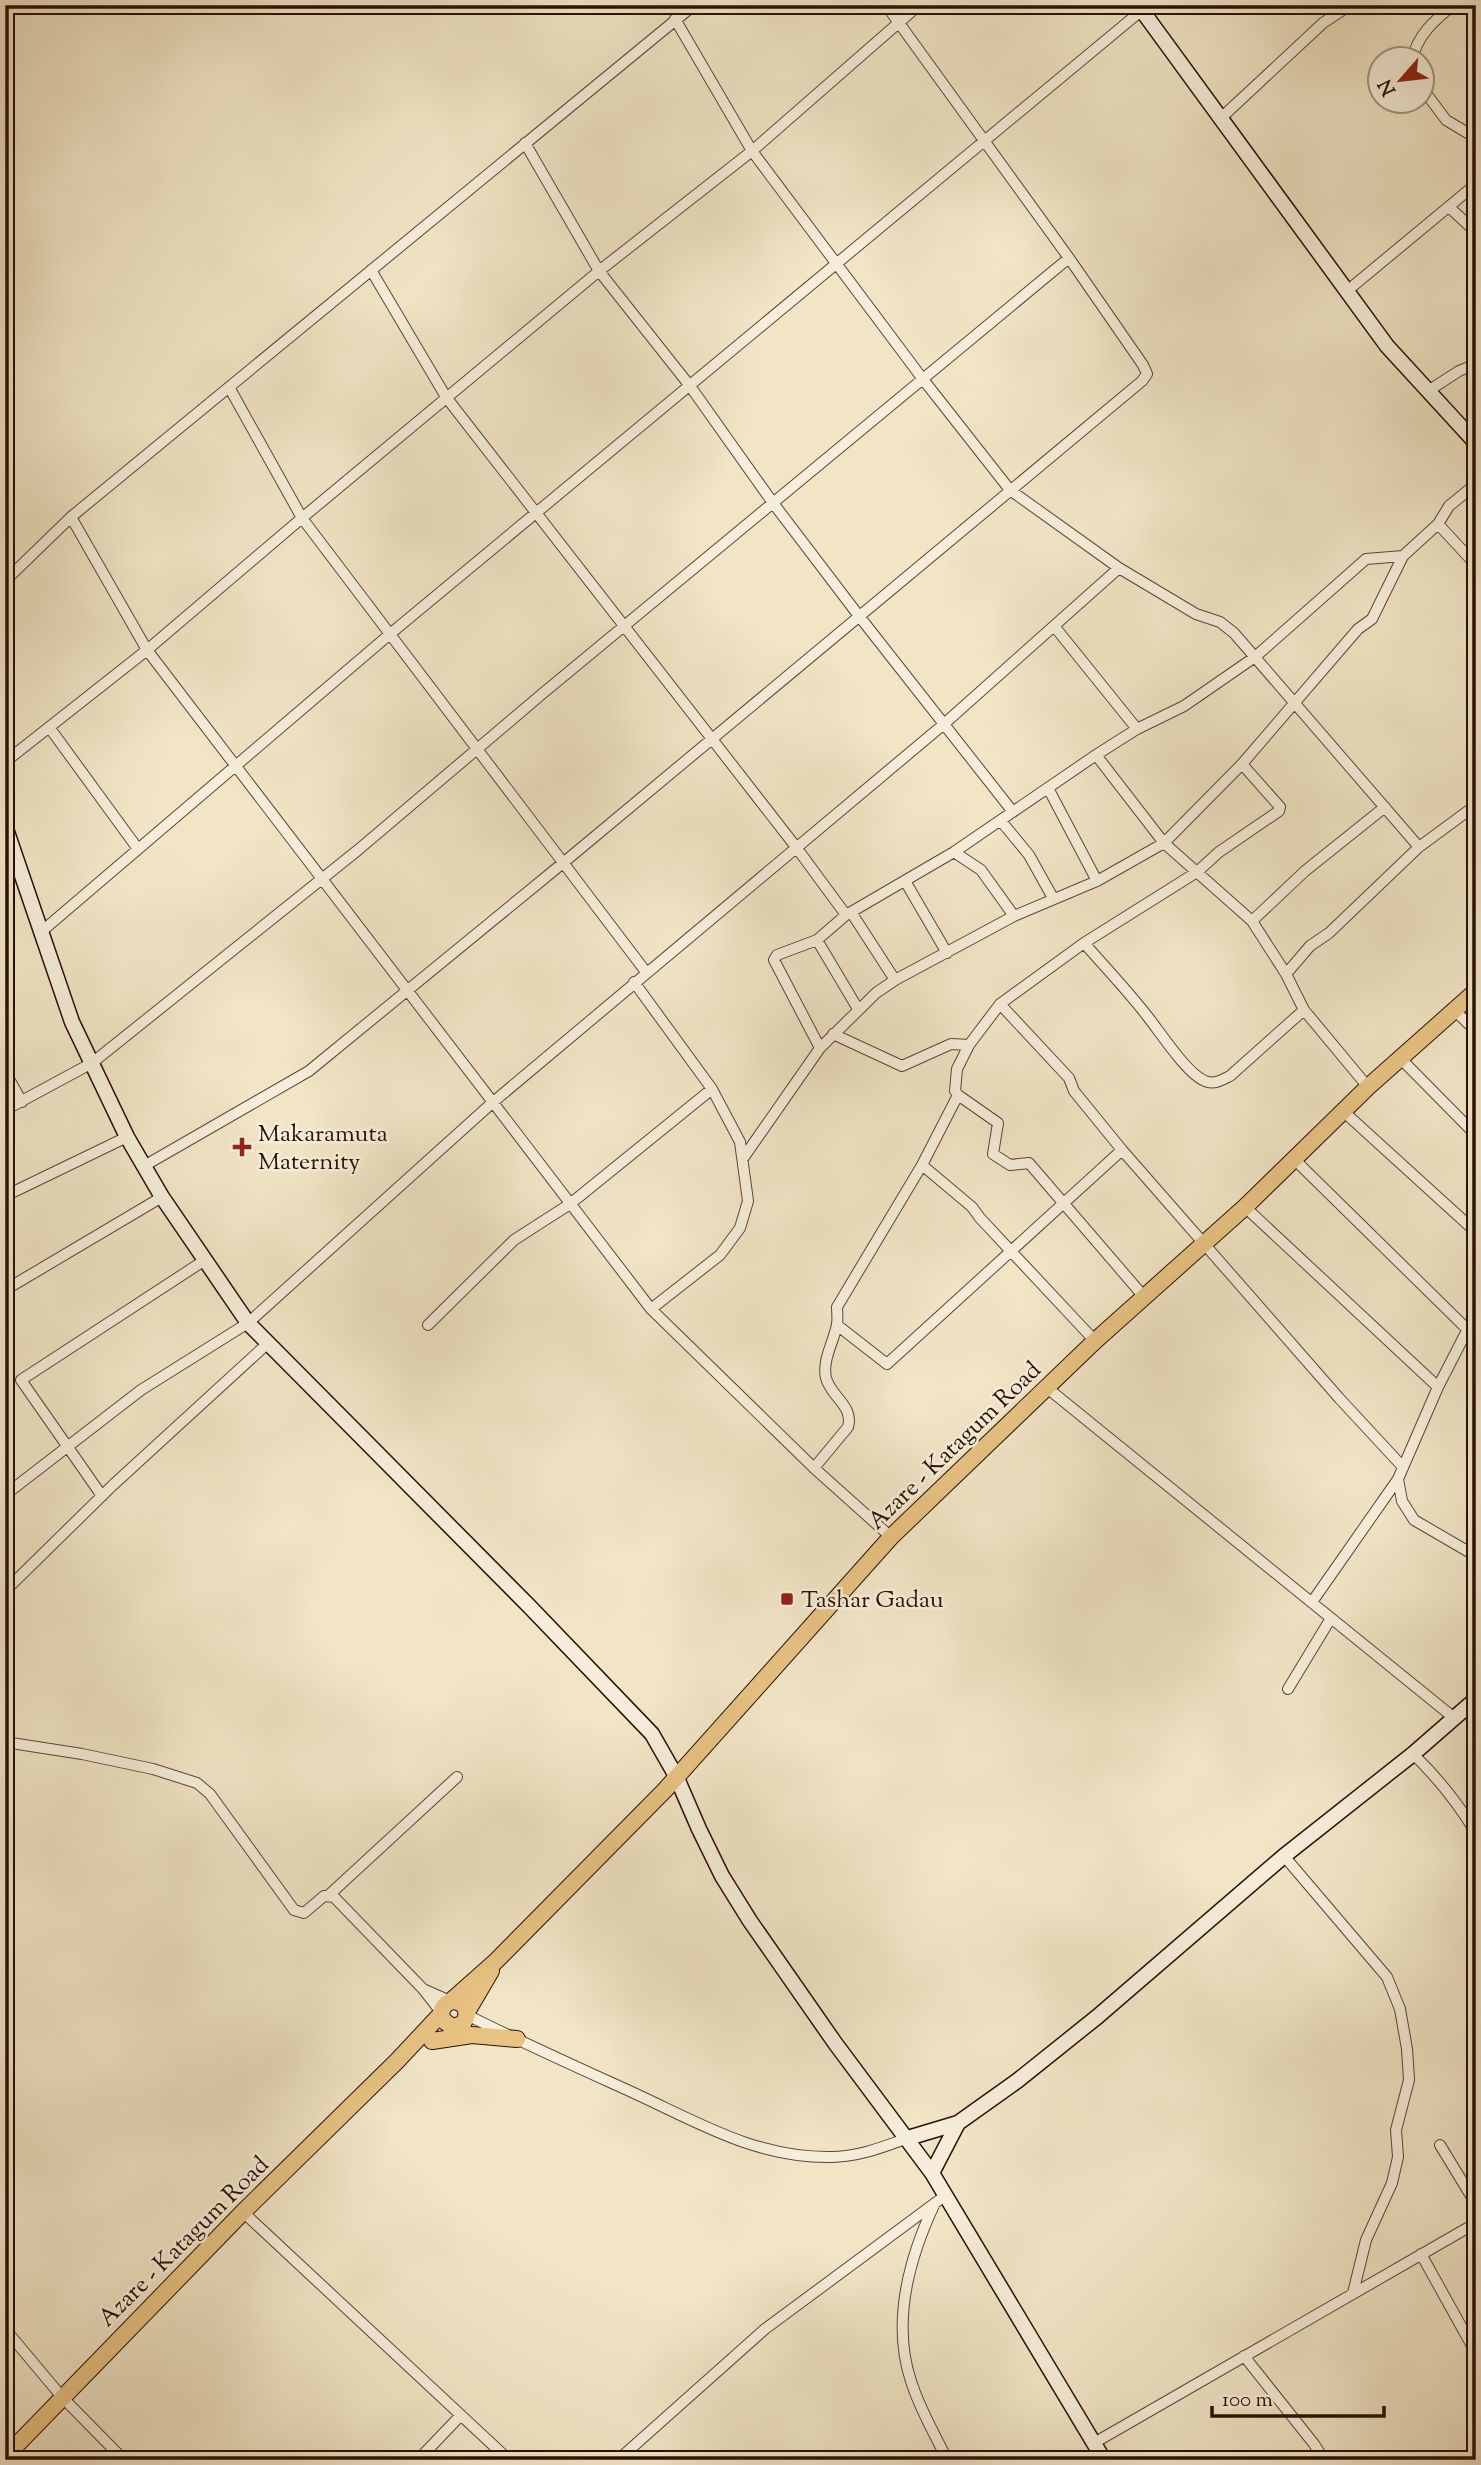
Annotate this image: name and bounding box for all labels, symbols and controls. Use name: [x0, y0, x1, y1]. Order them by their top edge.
north arrow: [1366, 46, 1436, 116]
text: N: [1373, 74, 1404, 100]
place label: Makaramuta Maternity: [258, 1118, 388, 1180]
marker: Makaramuta Maternity: [232, 1137, 252, 1157]
street label: Azare - Katagum Road: [861, 1354, 1050, 1538]
place label: Tashar Gadau: [801, 1584, 944, 1618]
marker: Tashar Gadau: [779, 1591, 795, 1607]
street label: Azare - Katagum Road: [91, 2149, 278, 2336]
scale bar: [1212, 2374, 1383, 2418]
text: 100 m: [1222, 2386, 1273, 2416]

